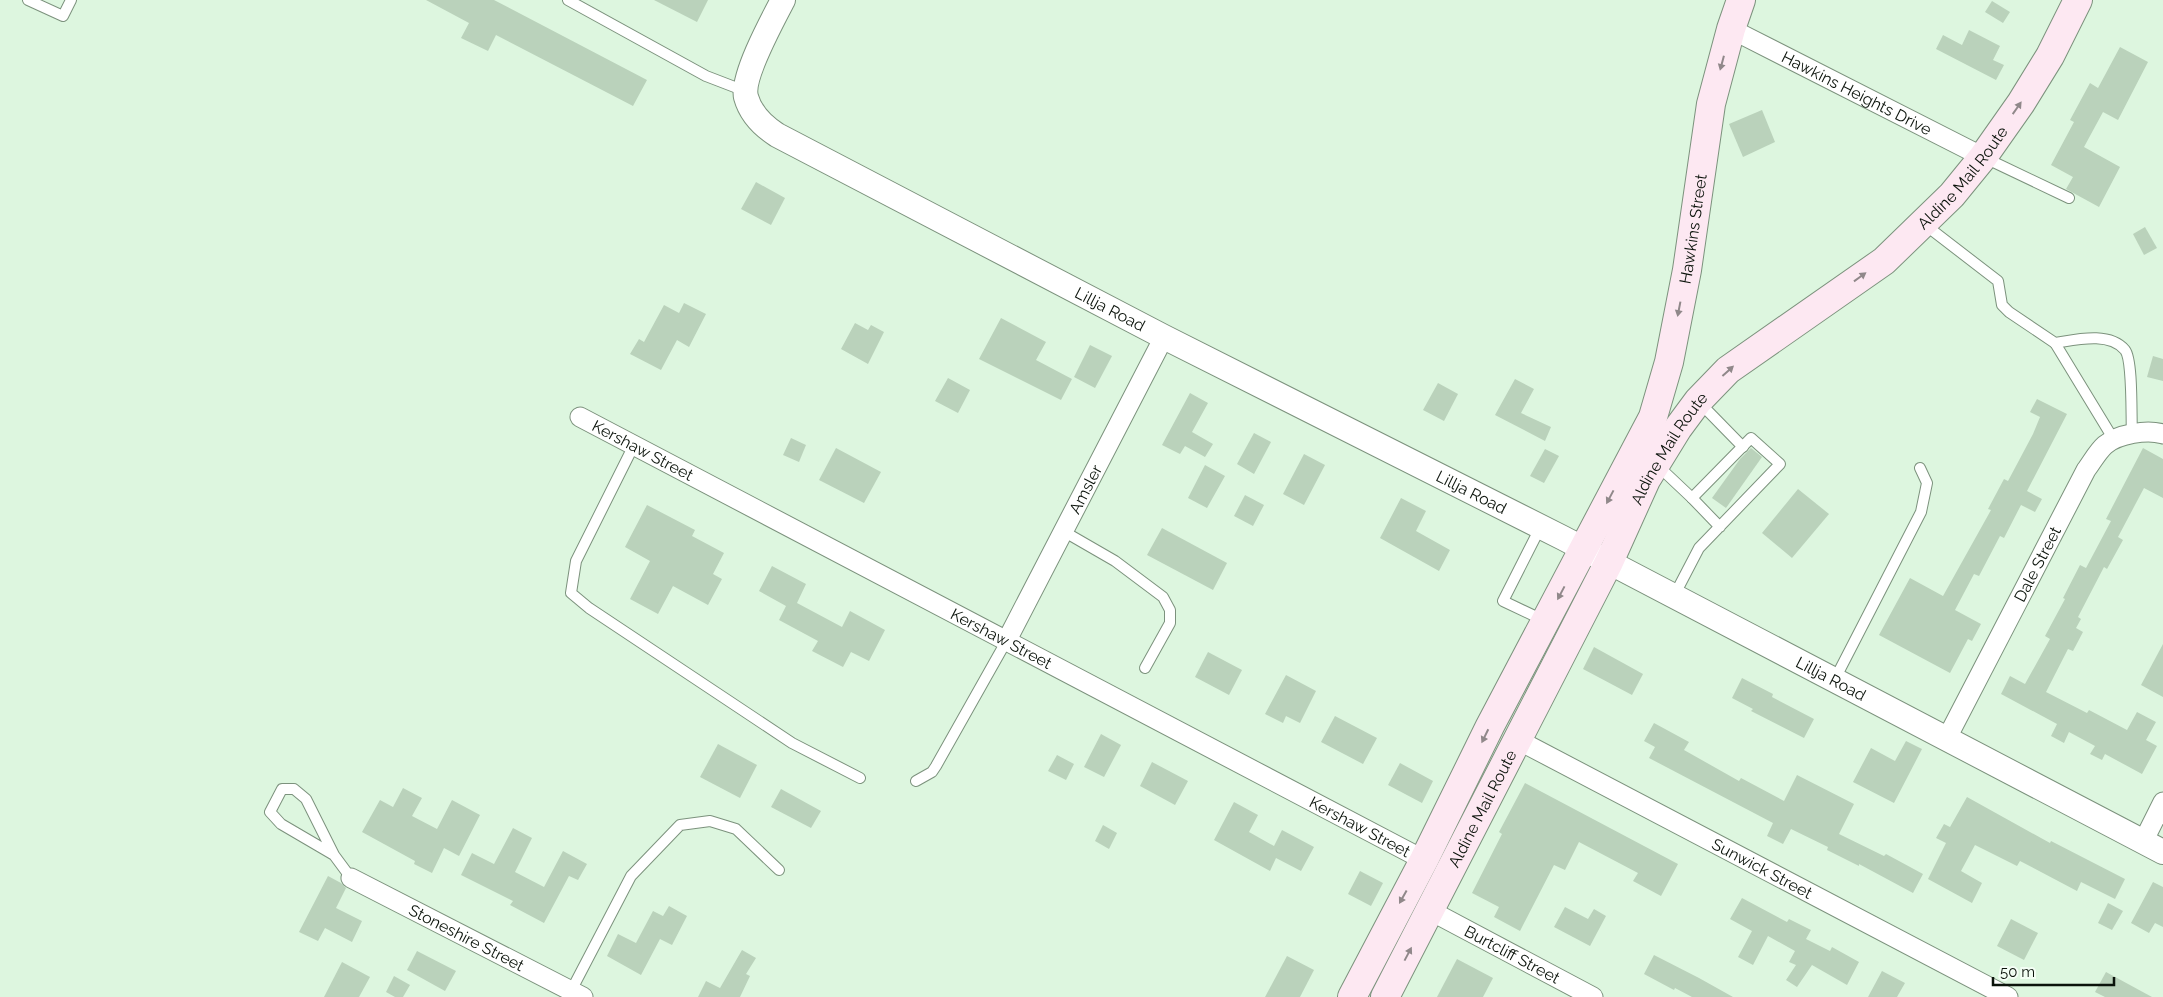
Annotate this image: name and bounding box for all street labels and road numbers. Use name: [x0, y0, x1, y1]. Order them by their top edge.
street label: Hawkins Heights Drive: [1778, 47, 1935, 139]
street label: Aldine Mail Route: [1914, 123, 2012, 233]
street label: Hawkins Street: [1675, 172, 1711, 286]
street label: Lillja Road: [1072, 283, 1148, 335]
street label: Aldine Mail Route: [1627, 388, 1711, 508]
street label: Kershaw Street: [589, 416, 697, 485]
street label: Amsler: [1065, 461, 1106, 517]
street label: Lillja Road: [1433, 467, 1510, 518]
street label: Dale Street: [2010, 523, 2065, 605]
street label: Kershaw Street: [947, 604, 1056, 673]
street label: Lillja Road: [1793, 653, 1869, 705]
street label: Aldine Mail Route: [1444, 747, 1521, 871]
street label: Kershaw Street: [1306, 793, 1414, 861]
street label: Sunwick Street: [1709, 834, 1816, 903]
street label: Stoneshire Street: [406, 900, 528, 975]
street label: Burtcliff Street: [1461, 922, 1563, 988]

